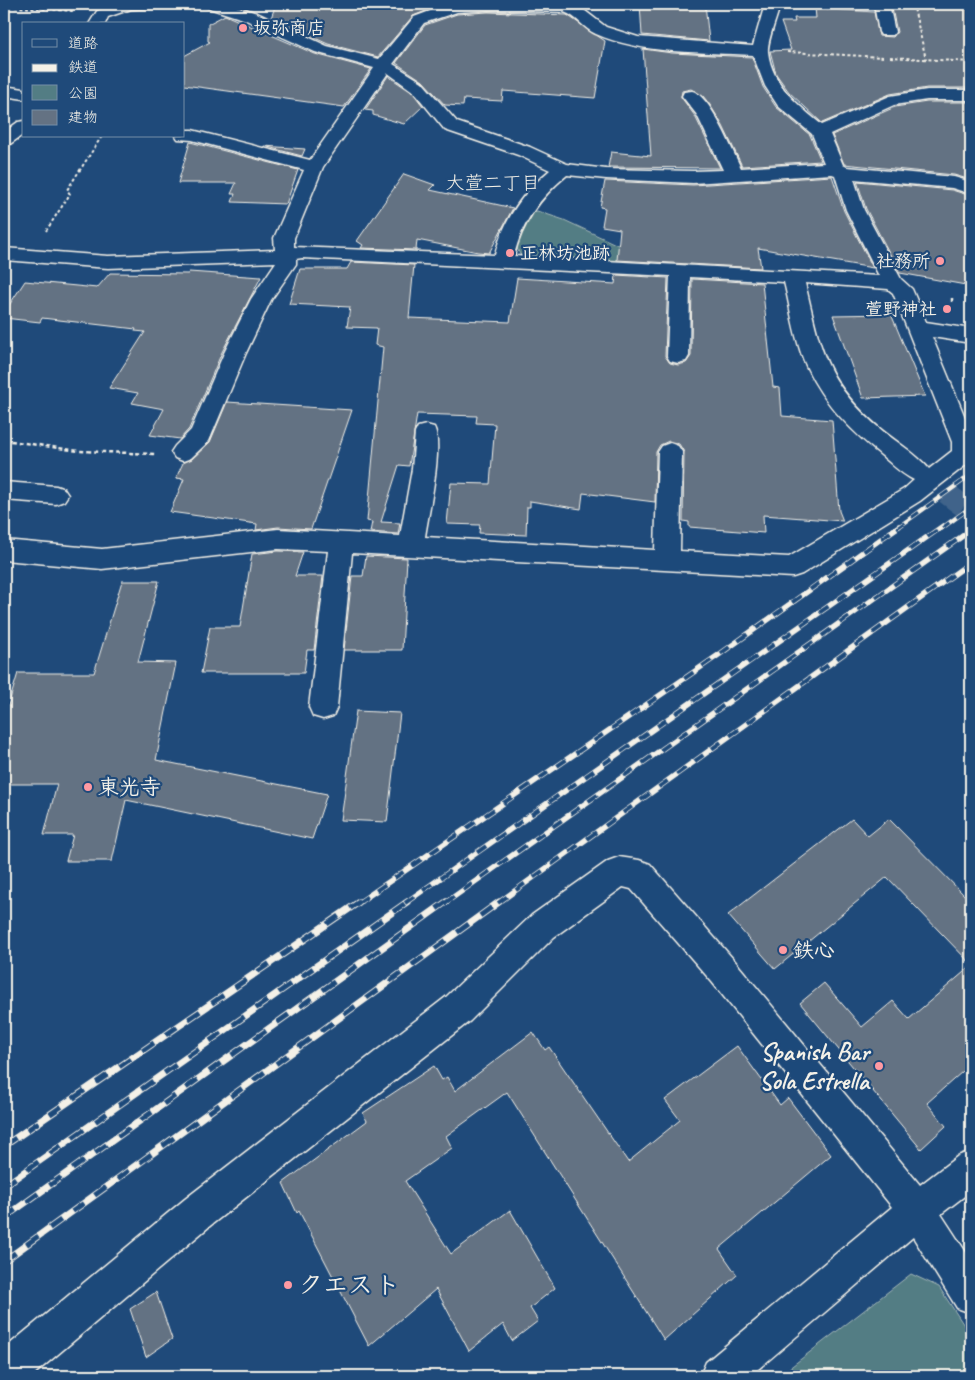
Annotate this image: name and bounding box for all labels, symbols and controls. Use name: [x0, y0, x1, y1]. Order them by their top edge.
place label: 坂弥商店: [253, 17, 325, 39]
legend: [22, 22, 185, 138]
marker: 坂弥商店: [237, 22, 249, 34]
text: 道路: [68, 34, 98, 53]
text: 鉄道: [68, 58, 98, 77]
text: 公園: [68, 84, 98, 103]
text: 建物: [68, 108, 98, 127]
district label: 大萱二丁目: [445, 171, 541, 195]
place label: 正林坊池跡: [520, 242, 610, 264]
marker: 正林坊池跡: [504, 247, 516, 259]
place label: 社務所: [876, 250, 930, 272]
marker: 社務所: [934, 255, 946, 267]
place label: 萱野神社: [865, 298, 937, 320]
marker: 萱野神社: [941, 303, 953, 315]
place label: 東光寺: [98, 774, 161, 800]
marker: 東光寺: [82, 781, 94, 793]
place label: 鉄心: [793, 937, 835, 963]
marker: 鉄心: [777, 944, 789, 956]
place label: Spanish Bar Sola Estrella: [759, 1036, 872, 1097]
marker: Spanish Bar Sola Estrella: [873, 1060, 885, 1072]
place label: クエスト: [298, 1269, 400, 1301]
marker: クエスト: [282, 1279, 294, 1291]

